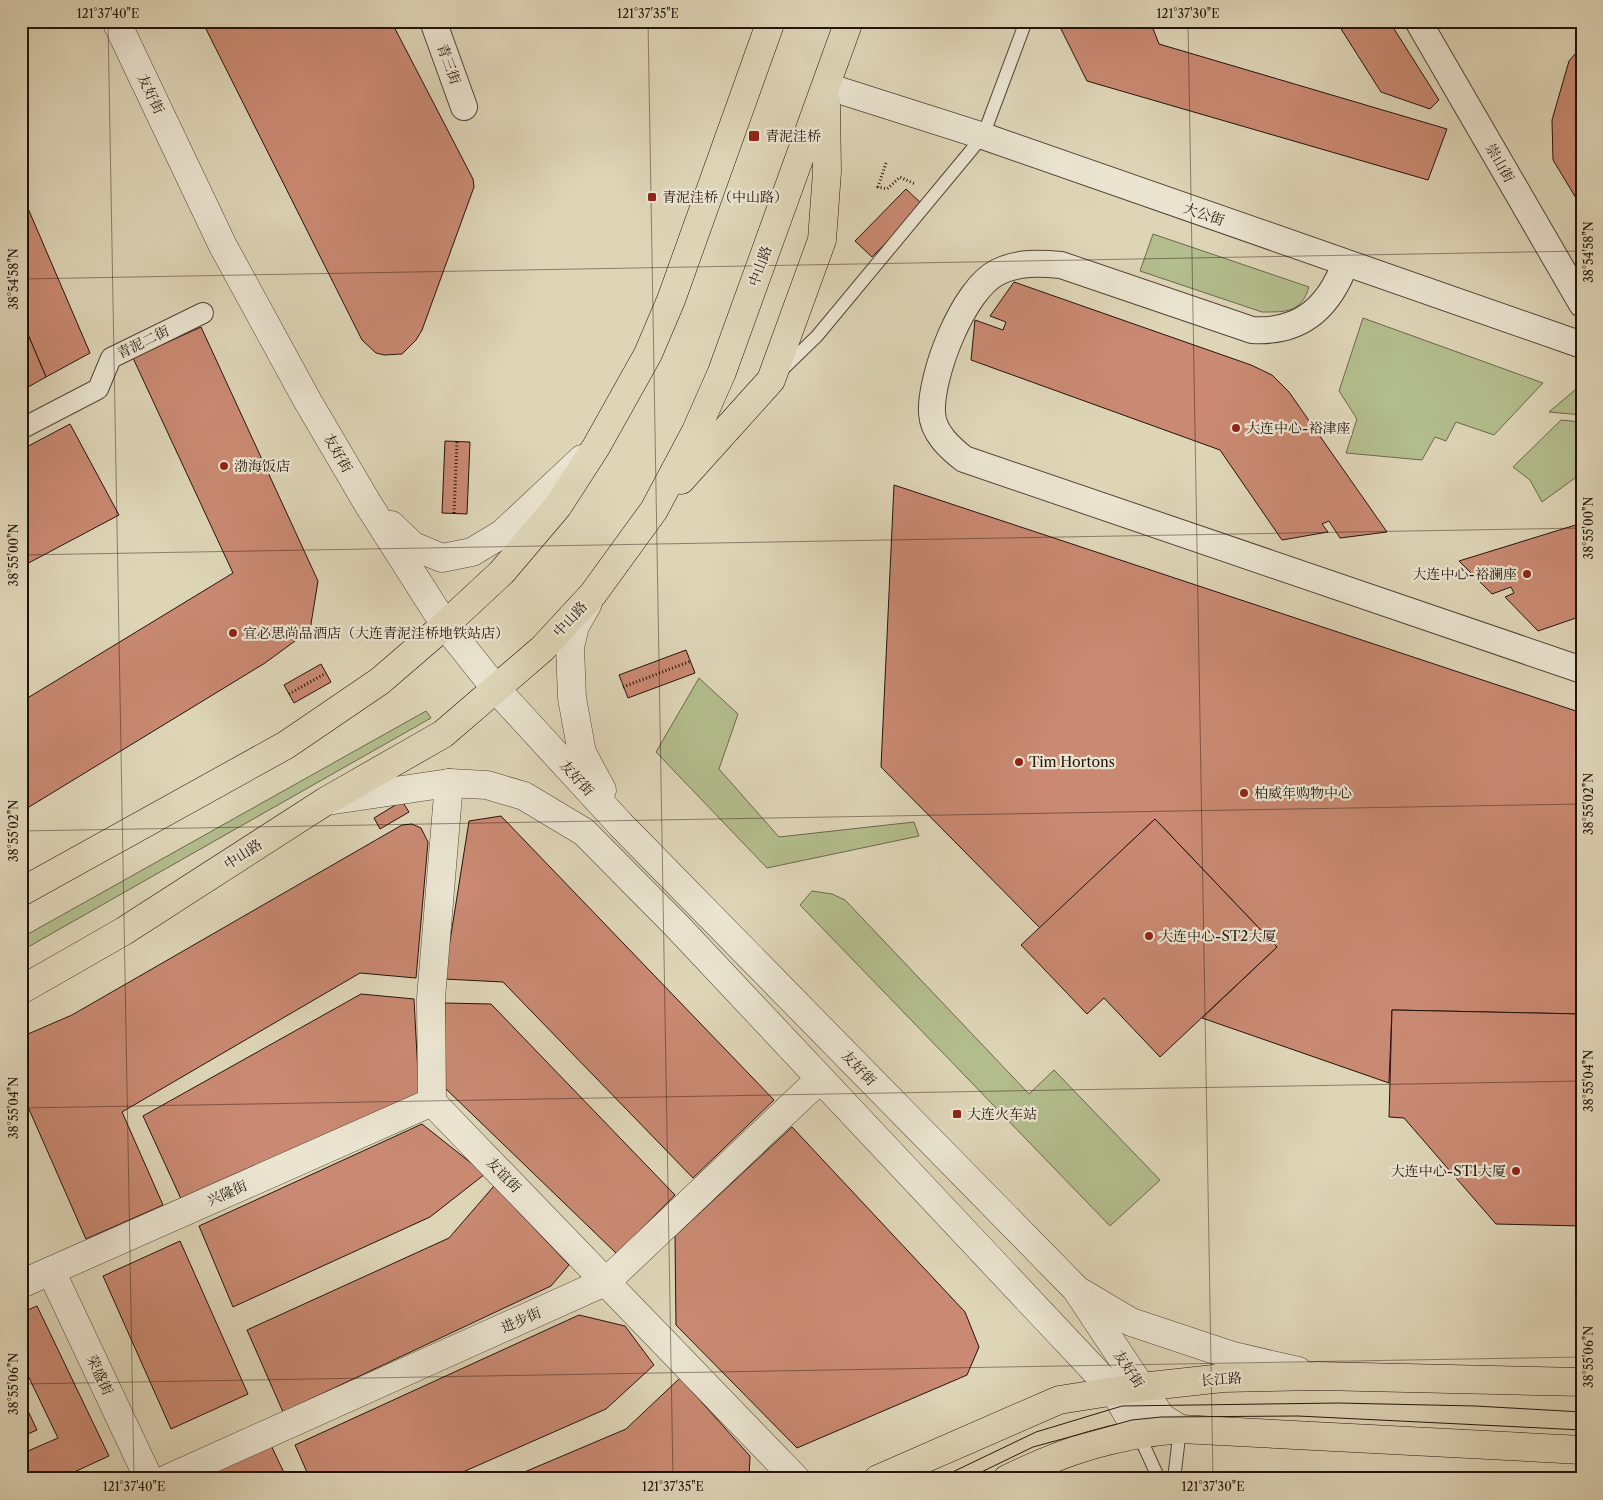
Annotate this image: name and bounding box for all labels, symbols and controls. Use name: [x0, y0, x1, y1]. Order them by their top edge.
text: 121°37'40"E: [77, 6, 139, 21]
text: 121°37'35"E: [617, 6, 679, 21]
text: 121°37'30"E: [1157, 6, 1219, 21]
street label: 青三街: [433, 41, 465, 87]
street label: 友好街: [134, 71, 168, 117]
place label: 青泥洼桥: [765, 127, 821, 145]
marker: 青泥洼桥: [747, 129, 761, 143]
street label: 崇山街: [1482, 140, 1518, 186]
place label: 青泥洼桥（中山路）: [662, 188, 788, 206]
marker: 青泥洼桥（中山路）: [646, 191, 658, 203]
street label: 大公街: [1181, 199, 1227, 229]
text: 38°54'58"N: [1581, 221, 1596, 283]
street label: 中山路: [744, 243, 776, 289]
text: 38°54'58"N: [6, 248, 21, 310]
street label: 青泥二街: [114, 322, 172, 362]
place label: 大连中心-裕津座: [1246, 419, 1350, 437]
marker: 大连中心-裕津座: [1230, 422, 1242, 434]
street label: 友好街: [320, 430, 356, 476]
place label: 渤海饭店: [234, 457, 290, 475]
marker: 渤海饭店: [218, 460, 230, 472]
text: 38°55'00"N: [1581, 496, 1596, 559]
text: 38°55'00"N: [6, 523, 21, 586]
place label: 大连中心-裕澜座: [1413, 565, 1517, 583]
marker: 大连中心-裕澜座: [1521, 568, 1533, 580]
street label: 中山路: [549, 598, 591, 640]
place label: 宜必思尚品酒店（大连青泥洼桥地铁站店）: [243, 624, 509, 642]
marker: 宜必思尚品酒店（大连青泥洼桥地铁站店）: [227, 627, 239, 639]
place label: Tim Hortons: [1029, 753, 1115, 771]
street label: 友好街: [556, 756, 598, 800]
marker: Tim Hortons: [1013, 756, 1025, 768]
text: 38°55'02"N: [1581, 773, 1596, 835]
place label: 柏威年购物中心: [1254, 784, 1352, 802]
marker: 柏威年购物中心: [1238, 787, 1250, 799]
text: 38°55'02"N: [6, 800, 21, 862]
street label: 中山路: [220, 835, 266, 873]
place label: 大连中心-ST2大厦: [1159, 927, 1276, 945]
marker: 大连中心-ST2大厦: [1143, 930, 1155, 942]
street label: 友好街: [838, 1047, 880, 1089]
text: 38°55'04"N: [1581, 1050, 1596, 1112]
text: 38°55'04"N: [6, 1077, 21, 1139]
place label: 大连火车站: [967, 1105, 1037, 1123]
marker: 大连火车站: [951, 1108, 963, 1120]
street label: 友谊街: [483, 1154, 525, 1196]
place label: 大连中心-ST1大厦: [1391, 1162, 1506, 1180]
marker: 大连中心-ST1大厦: [1510, 1165, 1522, 1177]
street label: 兴隆街: [204, 1176, 250, 1210]
street label: 进步街: [498, 1303, 544, 1337]
text: 38°55'06"N: [1581, 1326, 1596, 1388]
street label: 友好街: [1110, 1347, 1148, 1391]
street label: 荣盛街: [83, 1352, 117, 1398]
text: 38°55'06"N: [6, 1353, 21, 1415]
street label: 长江路: [1199, 1369, 1243, 1389]
text: 121°37'40"E: [103, 1479, 165, 1494]
text: 121°37'35"E: [642, 1479, 704, 1494]
text: 121°37'30"E: [1182, 1479, 1244, 1494]

